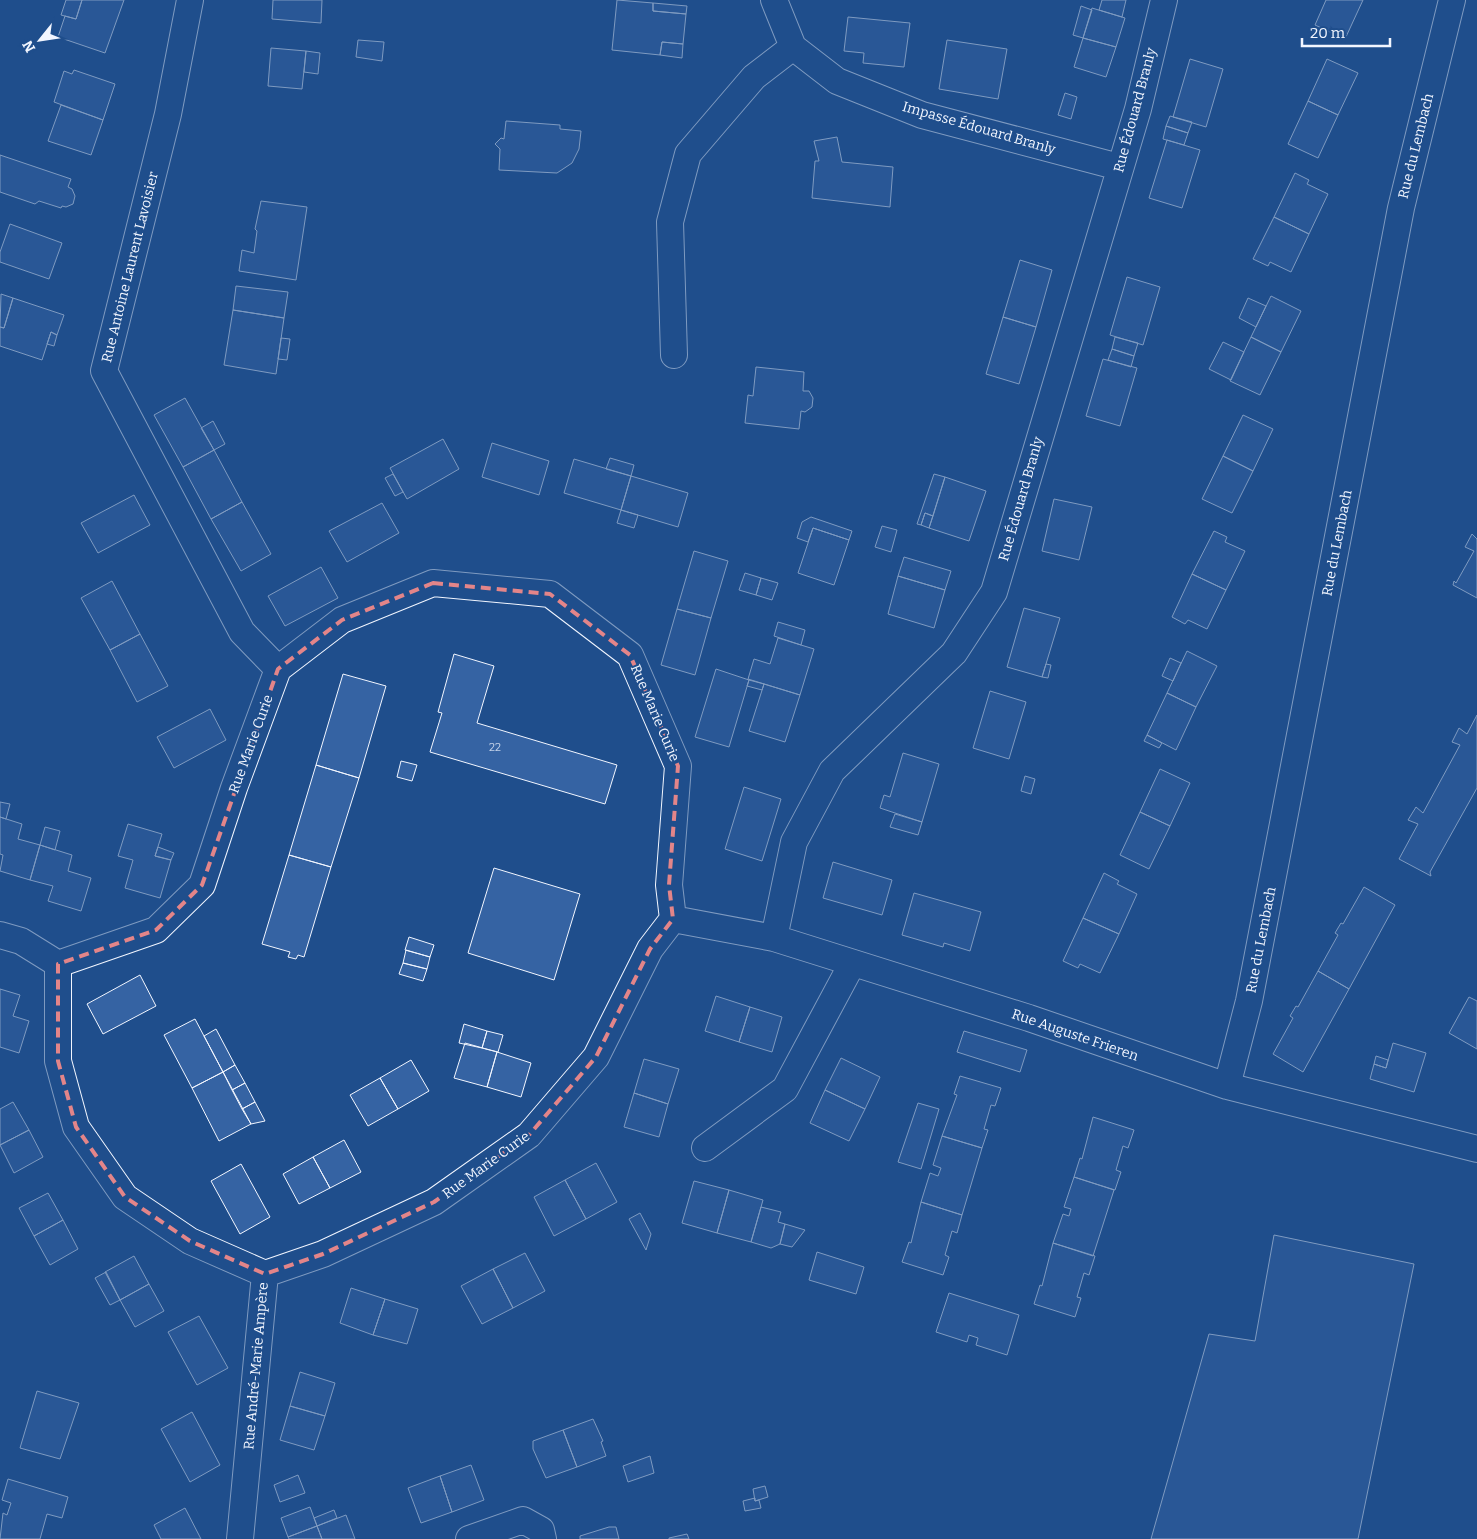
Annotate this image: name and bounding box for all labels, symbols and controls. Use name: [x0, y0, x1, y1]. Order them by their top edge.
north arrow: [15, 15, 65, 65]
scale bar: [1302, 15, 1390, 47]
text: 20 m: [1310, 24, 1346, 42]
text: N: [19, 37, 39, 55]
street label: Rue Édouard Branly: [1109, 45, 1160, 174]
street label: Rue du Lembach: [1395, 91, 1437, 200]
street label: Impasse Édouard Branly: [900, 97, 1058, 158]
street label: Rue Antoine Laurent Lavoisier: [98, 170, 162, 364]
street label: Rue Édouard Branly: [994, 434, 1047, 563]
street label: Rue du Lembach: [1318, 488, 1356, 598]
street label: Rue Marie Curie: [627, 662, 683, 764]
street label: Rue Marie Curie: [225, 692, 277, 796]
house number: 22: [489, 741, 501, 754]
street label: Rue du Lembach: [1242, 885, 1280, 995]
street label: Rue Auguste Frieren: [1009, 1005, 1141, 1065]
street label: Rue Marie Curie: [439, 1128, 533, 1202]
street label: Rue André-Marie Ampère: [240, 1282, 272, 1450]

